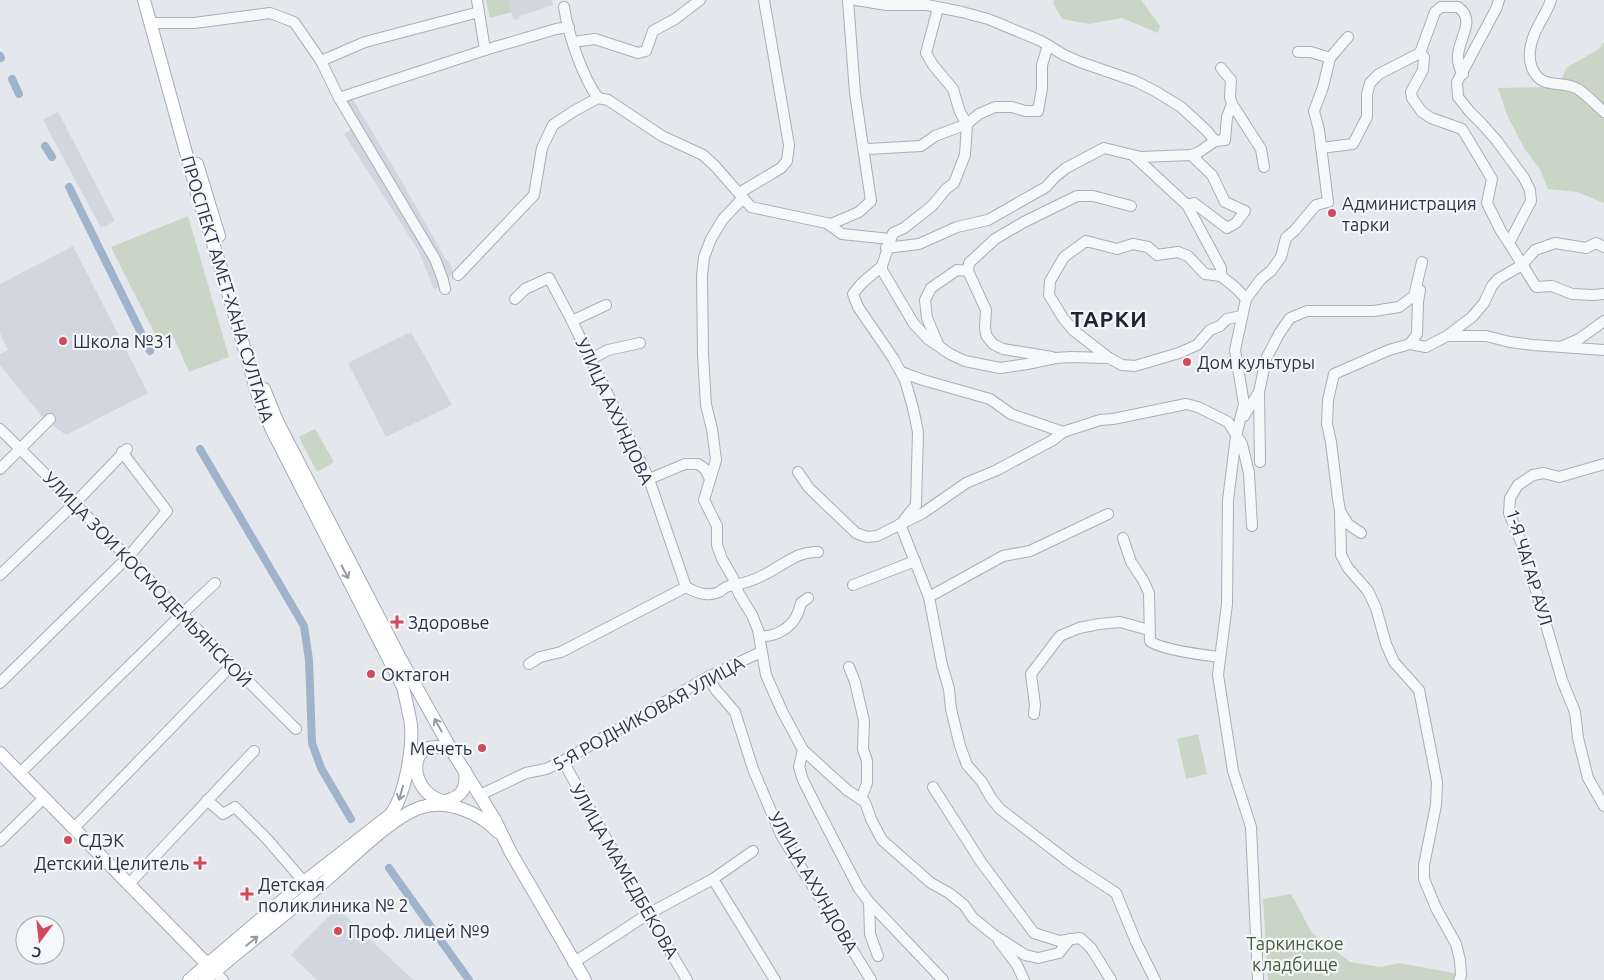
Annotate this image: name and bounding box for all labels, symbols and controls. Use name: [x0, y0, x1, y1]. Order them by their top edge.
street label: ПРОСПЕКТ АМЕТ-ХАНА СУЛТАНА: [178, 153, 278, 425]
place label: Администрация тарки: [1342, 193, 1477, 234]
marker: Администрация тарки: [1326, 207, 1338, 219]
district label: ТАРКИ: [1070, 306, 1148, 331]
place label: Школа №31: [73, 331, 174, 351]
marker: Школа №31: [57, 335, 69, 347]
street label: УЛИЦА АХУНДОВА: [572, 335, 658, 488]
place label: Дом культуры: [1197, 352, 1315, 372]
marker: Дом культуры: [1181, 356, 1193, 368]
street label: УЛИЦА ЗОИ КОСМОДЕМЬЯНСКОЙ: [40, 467, 256, 691]
street label: 1-Я ЧАГАР АУЛ: [1503, 506, 1557, 628]
one-way arrow: [340, 565, 350, 580]
place label: Здоровье: [408, 612, 489, 632]
marker: Здоровье: [390, 615, 404, 629]
street label: 5-Я РОДНИКОВАЯ УЛИЦА: [549, 652, 747, 774]
place label: Октагон: [381, 664, 450, 684]
marker: Октагон: [365, 668, 377, 680]
one-way arrow: [433, 717, 443, 732]
place label: Мечеть: [410, 738, 472, 758]
marker: Мечеть: [476, 742, 488, 754]
street label: УЛИЦА МАМЕДБЕКОВА: [567, 780, 683, 962]
one-way arrow: [396, 784, 406, 800]
street label: УЛИЦА АХУНДОВА: [766, 808, 863, 956]
place label: СДЭК: [78, 830, 124, 850]
marker: СДЭК: [62, 834, 74, 846]
place label: Детский Целитель: [34, 853, 189, 873]
marker: Детский Целитель: [193, 856, 207, 870]
place label: Детская поликлиника № 2: [258, 874, 409, 915]
marker: Детская поликлиника № 2: [240, 887, 254, 901]
north arrow: [15, 915, 65, 965]
place label: Проф. лицей №9: [348, 921, 490, 941]
marker: Проф. лицей №9: [332, 925, 344, 937]
park label: Таркинское кладбище: [1246, 933, 1344, 974]
one-way arrow: [246, 935, 259, 946]
text: С: [30, 944, 43, 961]

